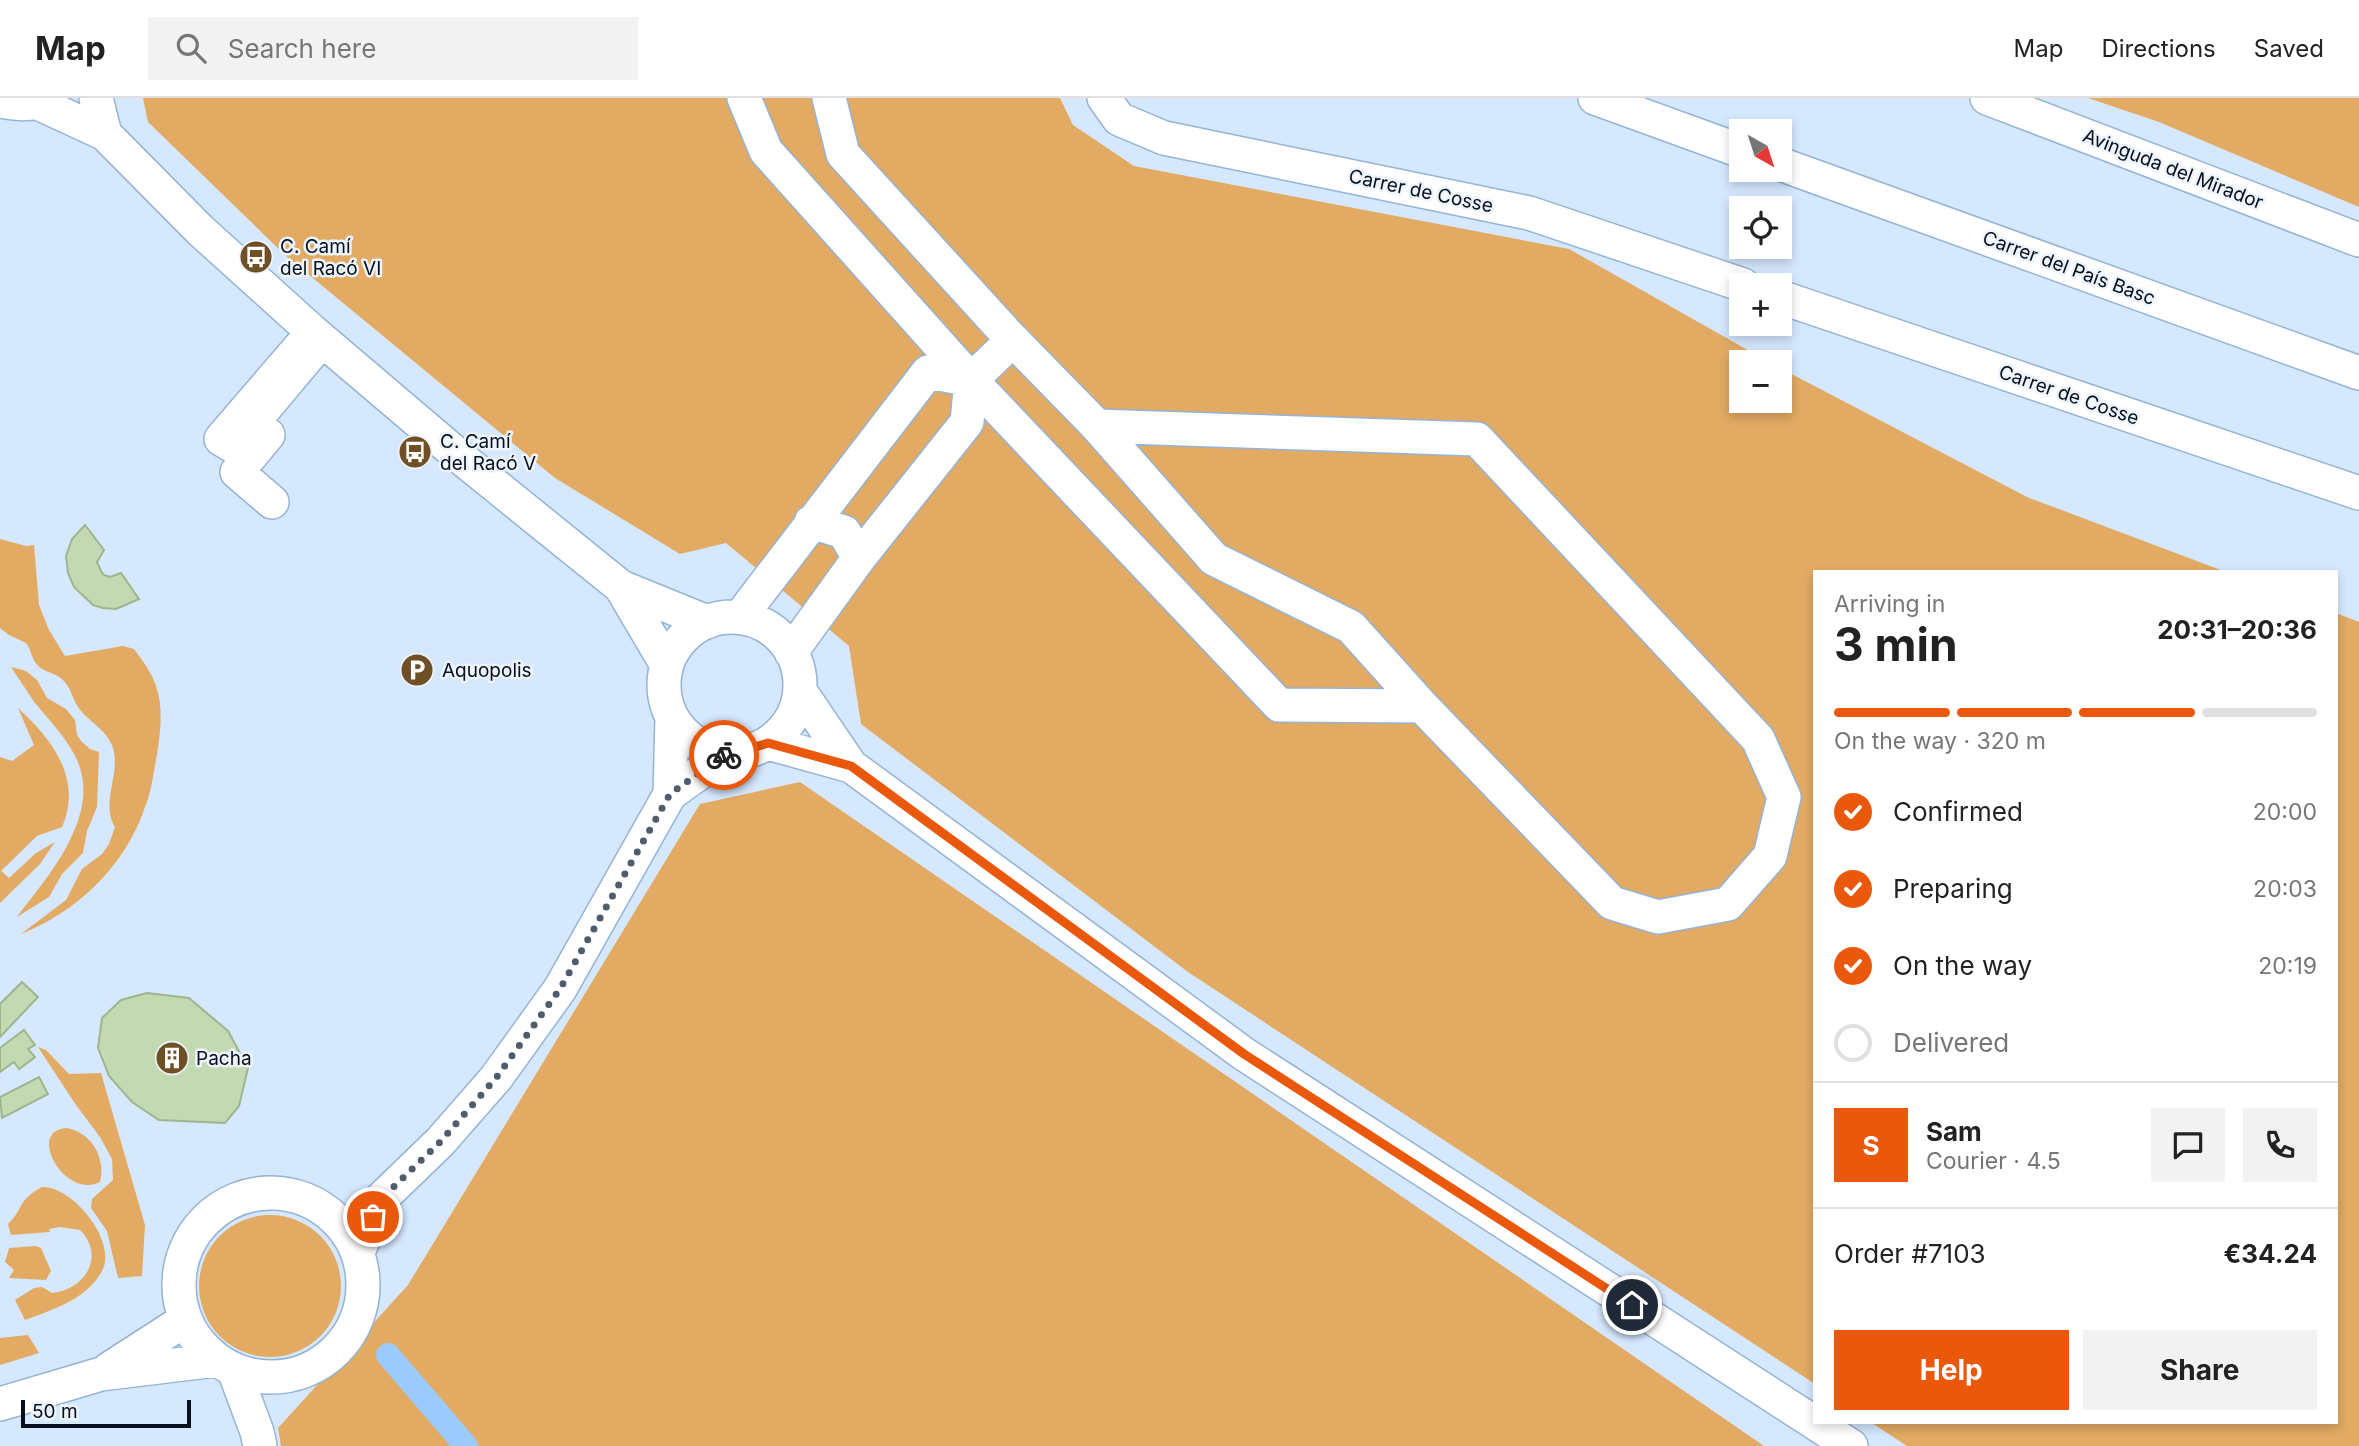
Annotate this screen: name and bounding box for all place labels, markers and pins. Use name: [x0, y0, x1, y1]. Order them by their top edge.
place label: C. Camí del Racó VI: [280, 235, 381, 280]
bus stop icon: C. Camí del Racó VI: [237, 238, 275, 276]
place label: C. Camí del Racó V: [440, 430, 536, 475]
bus stop icon: C. Camí del Racó V: [396, 433, 434, 471]
parking icon: Aquopolis: [398, 651, 436, 689]
place label: Aquopolis: [442, 659, 532, 682]
building icon: Pacha: [153, 1039, 191, 1077]
place label: Pacha: [196, 1047, 252, 1070]
pin: [343, 1187, 403, 1247]
pin: [1602, 1275, 1662, 1335]

